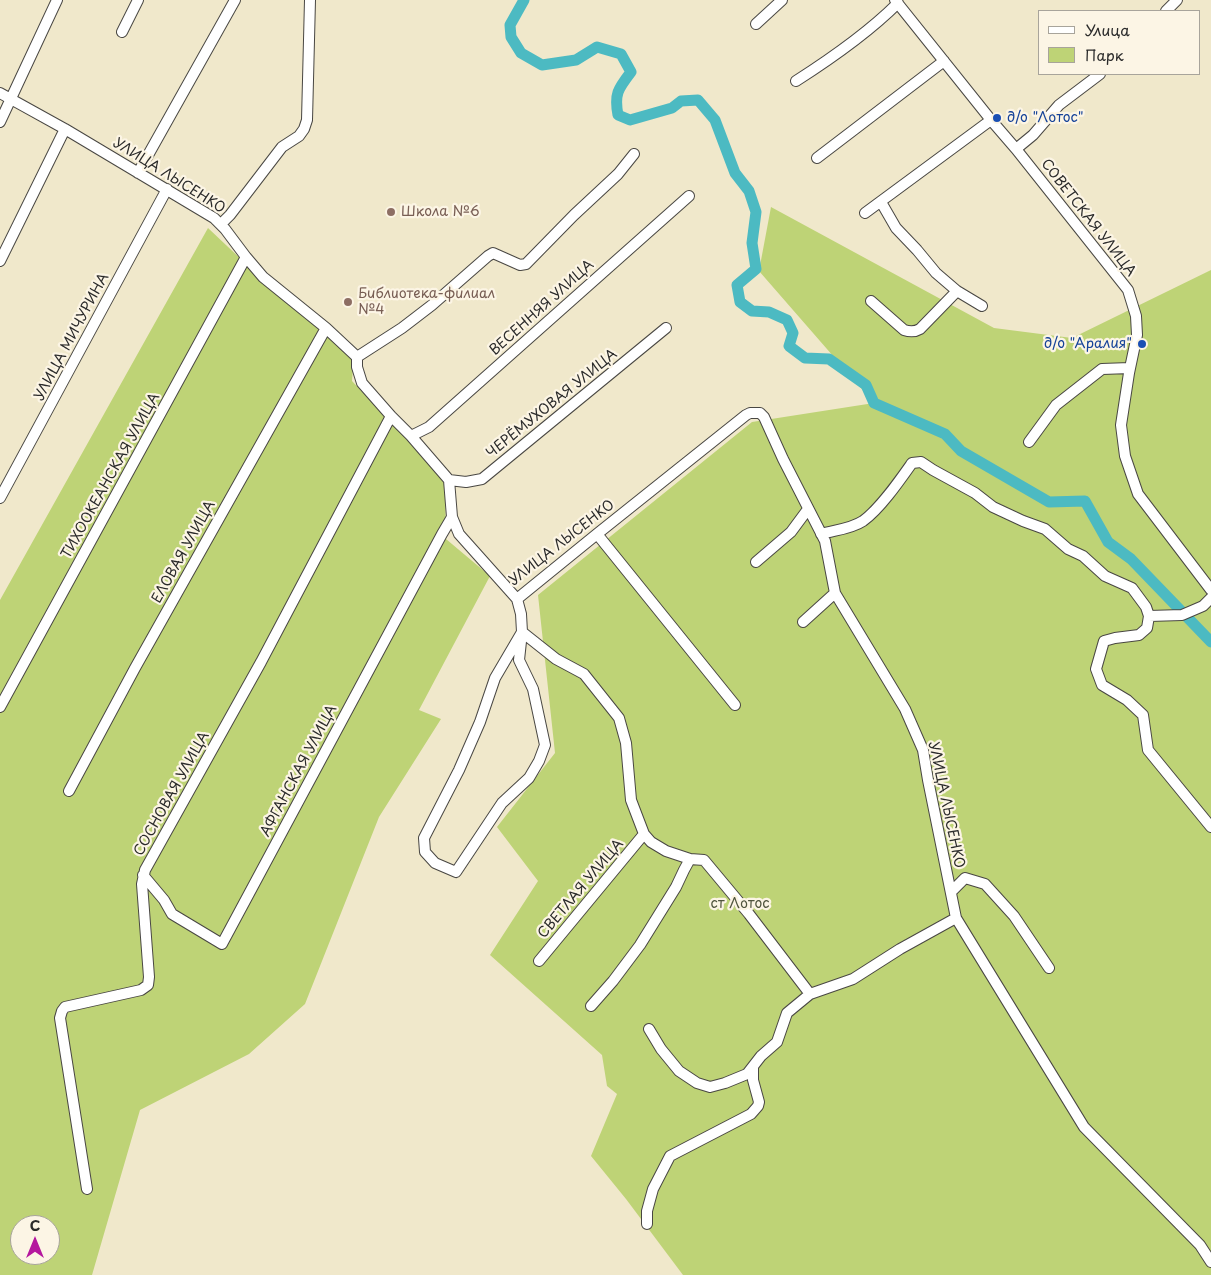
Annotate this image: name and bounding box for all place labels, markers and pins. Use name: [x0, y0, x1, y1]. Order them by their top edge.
place label: д/о "Лотос": [1007, 110, 1084, 126]
marker: д/о "Лотос": [991, 112, 1003, 124]
place label: Школа №6: [401, 204, 480, 220]
marker: Школа №6: [385, 206, 397, 218]
place label: Библиотека-филиал №4: [358, 286, 495, 318]
marker: Библиотека-филиал №4: [342, 296, 354, 308]
place label: д/о "Аралия": [1044, 336, 1132, 352]
marker: д/о "Аралия": [1136, 338, 1148, 350]

